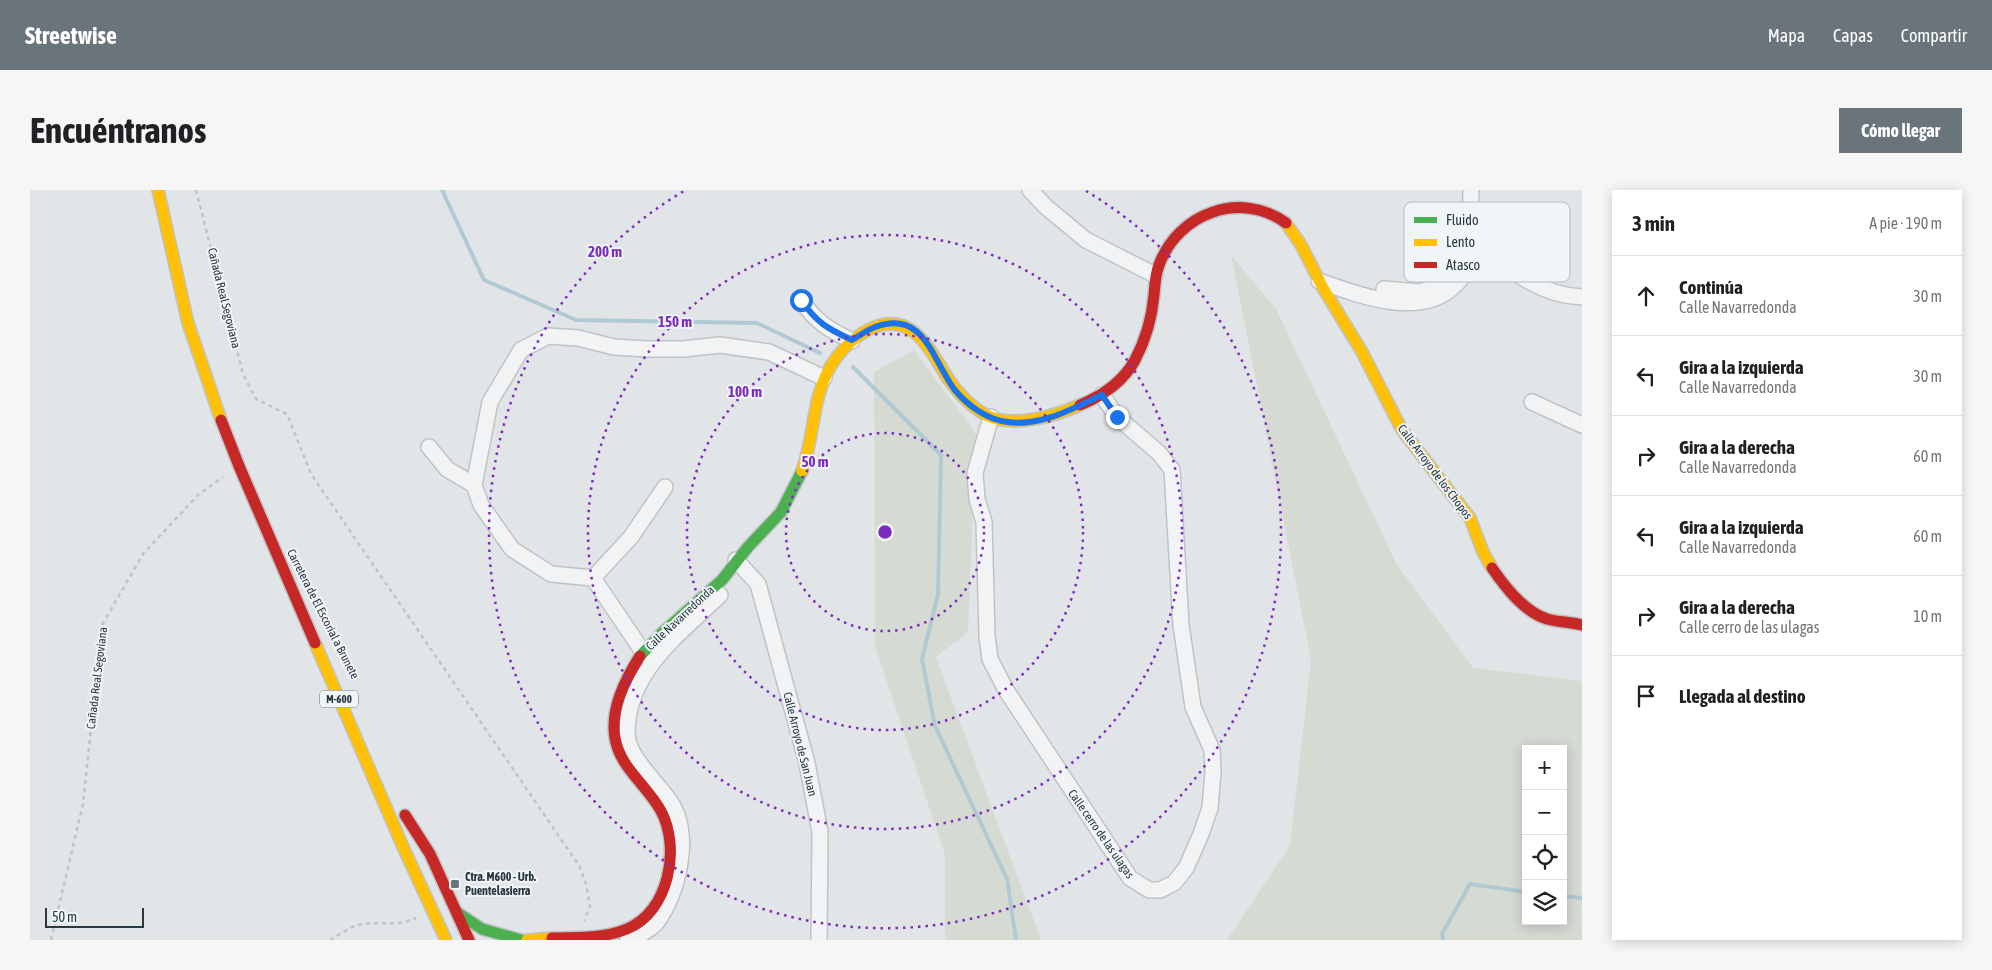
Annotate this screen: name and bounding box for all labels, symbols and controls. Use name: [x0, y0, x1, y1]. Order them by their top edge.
text: Streetwise: [25, 22, 117, 49]
text: Mapa: [1768, 25, 1805, 46]
text: Capas: [1833, 25, 1873, 46]
text: Compartir: [1901, 25, 1967, 46]
button: Cómo llegar: [1839, 108, 1962, 153]
text: Encuéntranos: [30, 110, 206, 150]
legend: [1404, 202, 1570, 282]
text: 3 min: [1632, 211, 1675, 235]
text: Fluido: [1446, 212, 1479, 228]
text: A pie · 190 m: [1869, 214, 1942, 232]
text: Lento: [1446, 234, 1475, 250]
text: 200 m: [588, 243, 622, 260]
street label: Cañada Real Segoviana: [205, 246, 243, 350]
text: Atasco: [1446, 257, 1480, 273]
text: Continúa: [1679, 276, 1743, 298]
icon: ahead: [1632, 282, 1660, 310]
text: 30 m: [1913, 287, 1942, 305]
route start: [790, 289, 813, 312]
text: Calle Navarredonda: [1679, 298, 1797, 316]
text: 150 m: [658, 313, 692, 330]
text: Gira a la izquierda: [1679, 356, 1804, 378]
icon: left: [1632, 362, 1660, 390]
text: 30 m: [1913, 367, 1942, 385]
text: Calle Navarredonda: [1679, 378, 1797, 396]
text: 100 m: [728, 383, 762, 400]
route end: [1106, 406, 1129, 429]
street label: Calle Arroyo de los Chopos: [1395, 422, 1475, 522]
text: Gira a la derecha: [1679, 436, 1795, 458]
icon: right: [1632, 442, 1660, 470]
text: 60 m: [1913, 447, 1942, 465]
text: 50 m: [802, 453, 829, 470]
text: Calle Navarredonda: [1679, 458, 1797, 476]
text: Gira a la izquierda: [1679, 516, 1804, 538]
icon: left: [1632, 522, 1660, 550]
centre of rings: [876, 523, 894, 541]
text: 60 m: [1913, 527, 1942, 545]
text: Calle Navarredonda: [1679, 538, 1797, 556]
street label: Carretera de El Escorial a Brunete: [284, 547, 362, 681]
street label: Calle Navarredonda: [643, 583, 717, 653]
text: Gira a la derecha: [1679, 596, 1795, 618]
icon: right: [1632, 602, 1660, 630]
text: 10 m: [1913, 607, 1942, 625]
text: Calle cerro de las ulagas: [1679, 618, 1819, 636]
street label: Cañada Real Segoviana: [84, 626, 110, 730]
icon: arrive: [1632, 682, 1660, 710]
text: Llegada al destino: [1679, 685, 1806, 707]
road number: M-600: [320, 690, 358, 708]
street label: Calle Arroyo de San Juan: [780, 690, 820, 798]
map controls: [1522, 745, 1567, 925]
button: +: [1522, 745, 1567, 790]
street label: Calle cerro de las ulagas: [1065, 787, 1137, 881]
button: −: [1522, 790, 1567, 835]
button: locate: [1522, 835, 1567, 880]
place label: Ctra. M600 - Urb. Puentelasierra: [465, 870, 536, 898]
marker: Ctra. M600 - Urb. Puentelasierra: [449, 878, 461, 890]
button: layers: [1522, 880, 1567, 925]
scale bar: [45, 905, 144, 928]
text: 50 m: [52, 909, 77, 925]

